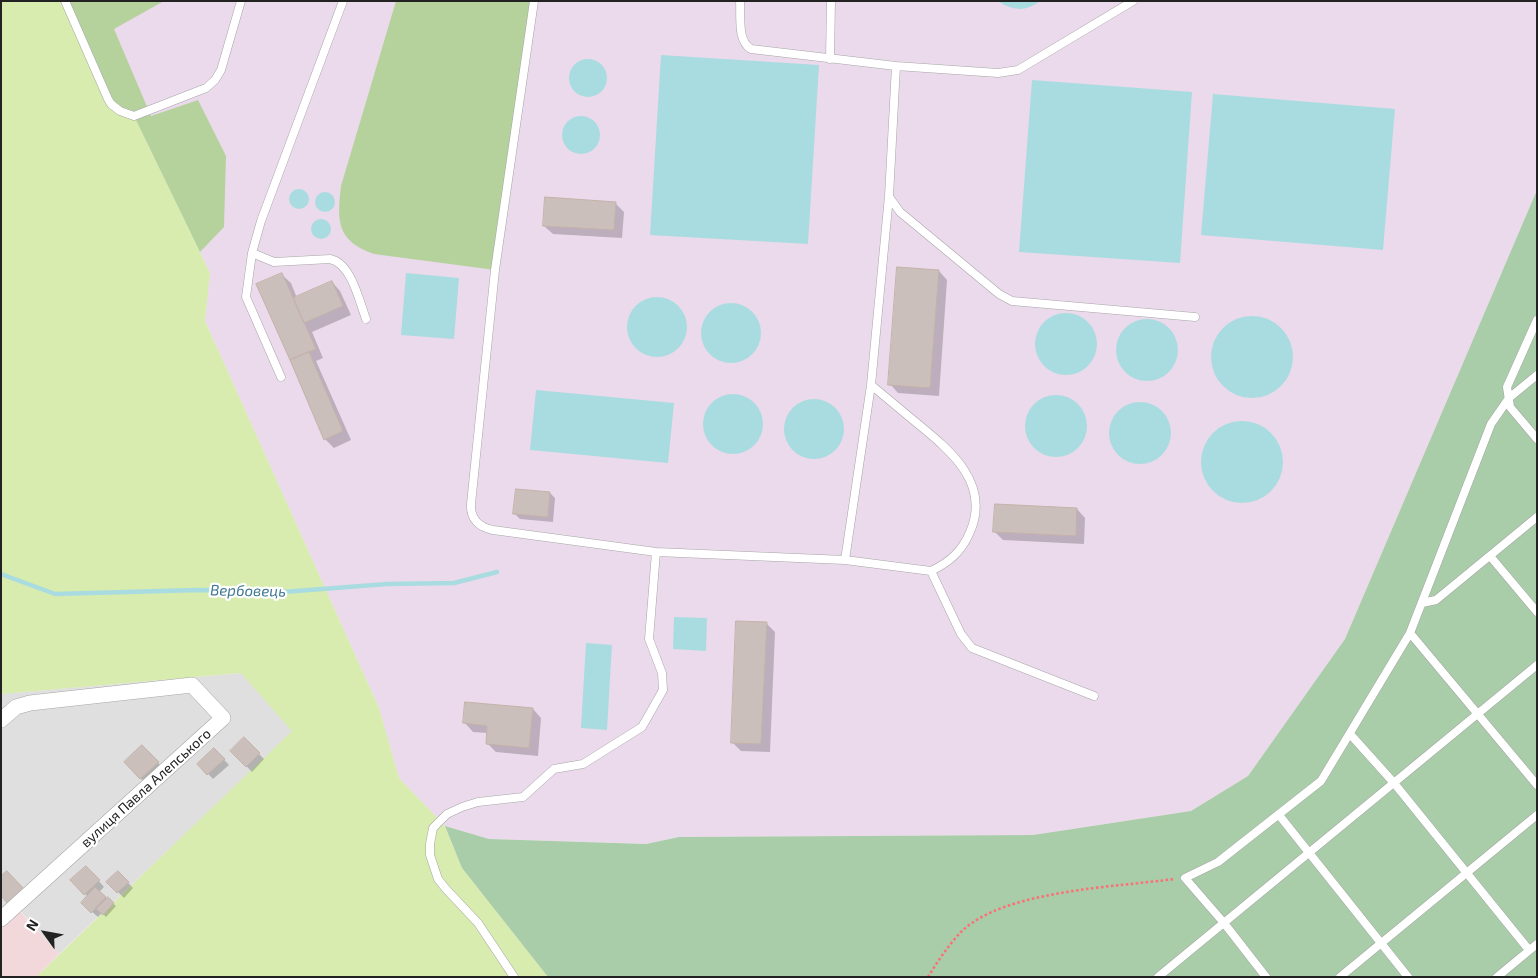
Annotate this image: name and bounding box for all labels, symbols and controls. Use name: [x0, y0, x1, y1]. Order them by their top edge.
water label: Вербовець: [210, 581, 286, 601]
street label: вулиця Павла Алепського: [77, 725, 215, 851]
north arrow: [20, 908, 70, 958]
text: N: [22, 916, 42, 934]

